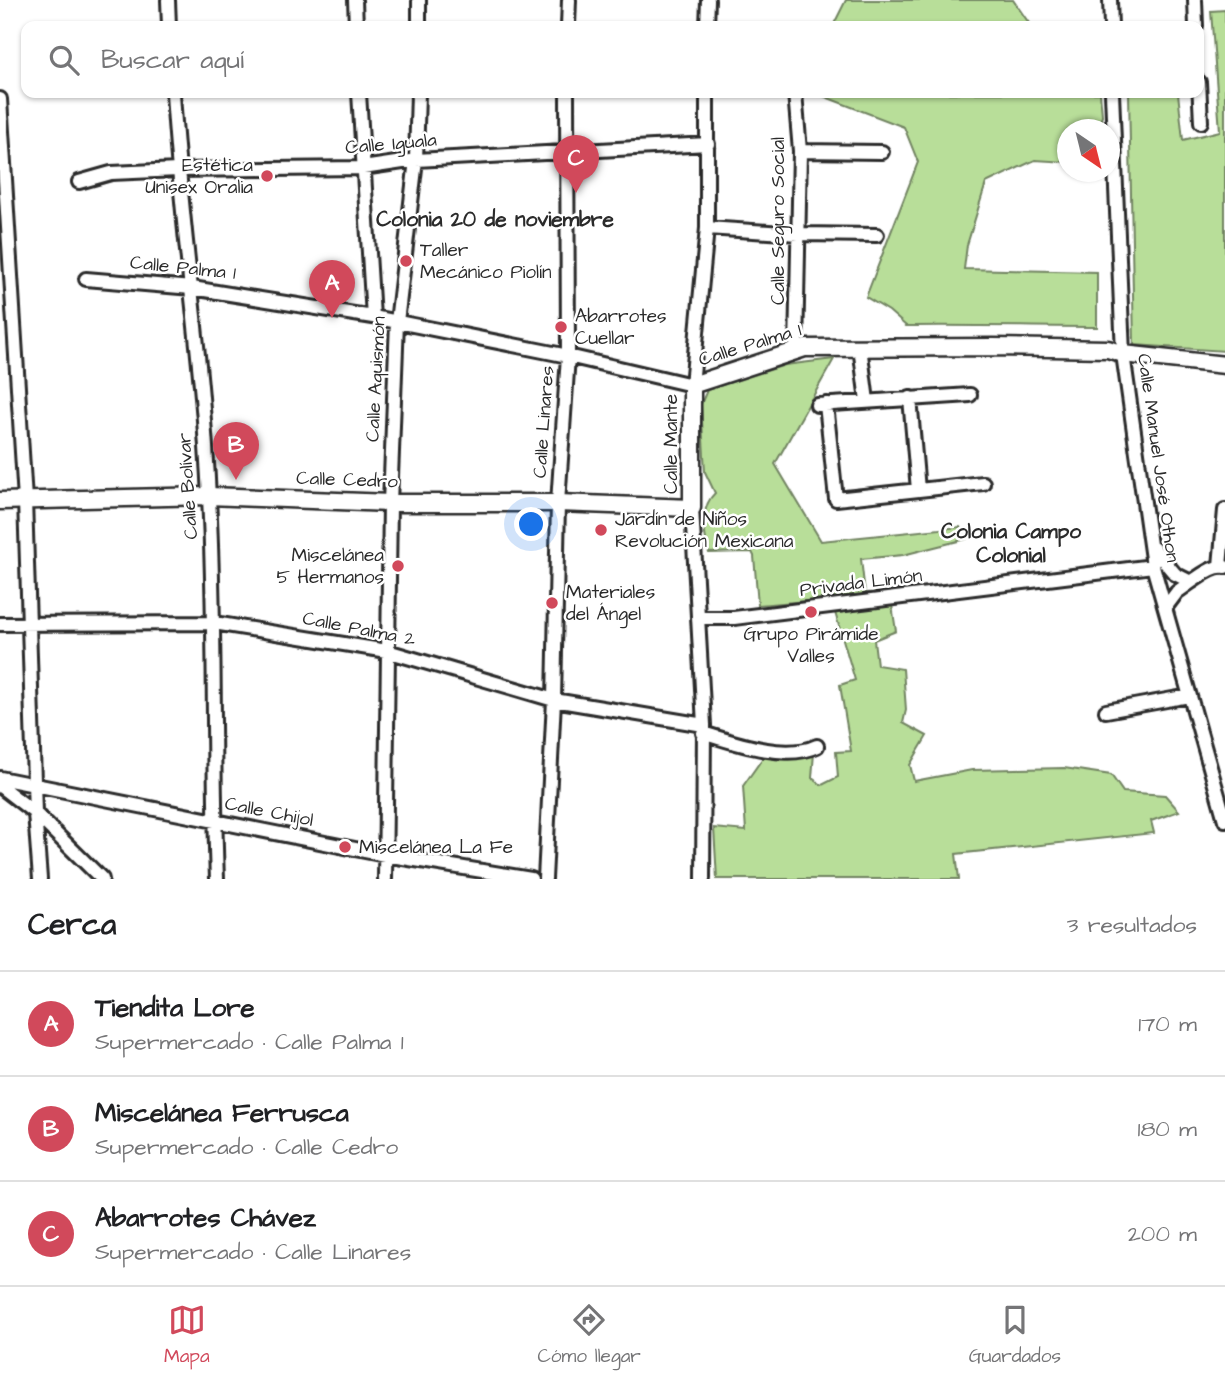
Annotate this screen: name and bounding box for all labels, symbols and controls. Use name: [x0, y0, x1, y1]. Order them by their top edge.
search box: [21, 21, 1204, 98]
icon: search: [45, 41, 83, 79]
text: Buscar aquí: [101, 42, 244, 78]
north arrow: [1057, 119, 1120, 182]
street label: Calle Iguala: [344, 127, 438, 162]
pin: C: [553, 135, 599, 193]
street label: Calle Seguro Social: [765, 137, 793, 305]
place label: Estética Unisex Oralia: [145, 152, 253, 201]
marker: Estética Unisex Oralia: [259, 168, 275, 184]
district label: Colonia 20 de noviembre: [376, 205, 614, 234]
place label: Taller Mecánico Piolín: [420, 237, 551, 286]
street label: Calle Palma 1: [129, 249, 238, 287]
marker: Taller Mecánico Piolín: [398, 253, 414, 269]
pin: A: [309, 260, 355, 318]
place label: Abarrotes Cuellar: [575, 303, 667, 352]
street label: Calle Aquismón: [359, 315, 393, 443]
street label: Calle Palma 1: [695, 316, 805, 373]
marker: Abarrotes Cuellar: [553, 319, 569, 335]
street label: Calle Manuel José Othon: [1130, 352, 1186, 564]
street label: Calle Linares: [527, 365, 561, 479]
street label: Calle Mante: [658, 394, 685, 494]
pin: B: [213, 422, 259, 480]
street label: Calle Bolívar: [171, 431, 205, 540]
street label: Calle Cedro: [296, 465, 399, 495]
place label: Jardín de Niños Revolución Mexicana: [615, 506, 794, 555]
your location: [514, 507, 548, 541]
district label: Colonia Campo Colonial: [941, 517, 1081, 570]
marker: Jardín de Niños Revolución Mexicana: [593, 522, 609, 538]
place label: Miscelánea 5 Hermanos: [276, 542, 384, 591]
marker: Miscelánea 5 Hermanos: [390, 558, 406, 574]
street label: Privada Limón: [798, 562, 924, 604]
place label: Materiales del Ángel: [566, 579, 655, 629]
marker: Materiales del Ángel: [544, 595, 560, 611]
marker: Grupo Pirámide Valles: [803, 604, 819, 620]
street label: Calle Palma 2: [300, 605, 418, 653]
place label: Grupo Pirámide Valles: [744, 621, 879, 670]
street label: Calle Chijol: [222, 790, 316, 834]
place label: Miscelánea La Fe: [359, 834, 513, 861]
marker: Miscelánea La Fe: [337, 839, 353, 855]
text: Cerca: [28, 904, 116, 946]
text: 3 resultados: [1067, 909, 1197, 941]
text: Tiendita Lore: [95, 990, 255, 1026]
text: A: [44, 1008, 58, 1040]
text: 170 m: [1138, 1008, 1197, 1040]
text: Supermercado · Calle Palma 1: [95, 1026, 404, 1058]
text: Miscelánea Ferrusca: [95, 1095, 349, 1131]
text: B: [43, 1113, 59, 1145]
text: 180 m: [1138, 1113, 1197, 1145]
text: Supermercado · Calle Cedro: [95, 1131, 398, 1163]
text: Abarrotes Chávez: [95, 1200, 316, 1236]
text: C: [43, 1218, 59, 1250]
text: 200 m: [1128, 1218, 1197, 1250]
text: Supermercado · Calle Linares: [95, 1236, 411, 1268]
tab: Mapa: [164, 1301, 210, 1370]
tab: Cómo llegar: [537, 1301, 641, 1370]
tab: Guardados: [969, 1301, 1061, 1370]

